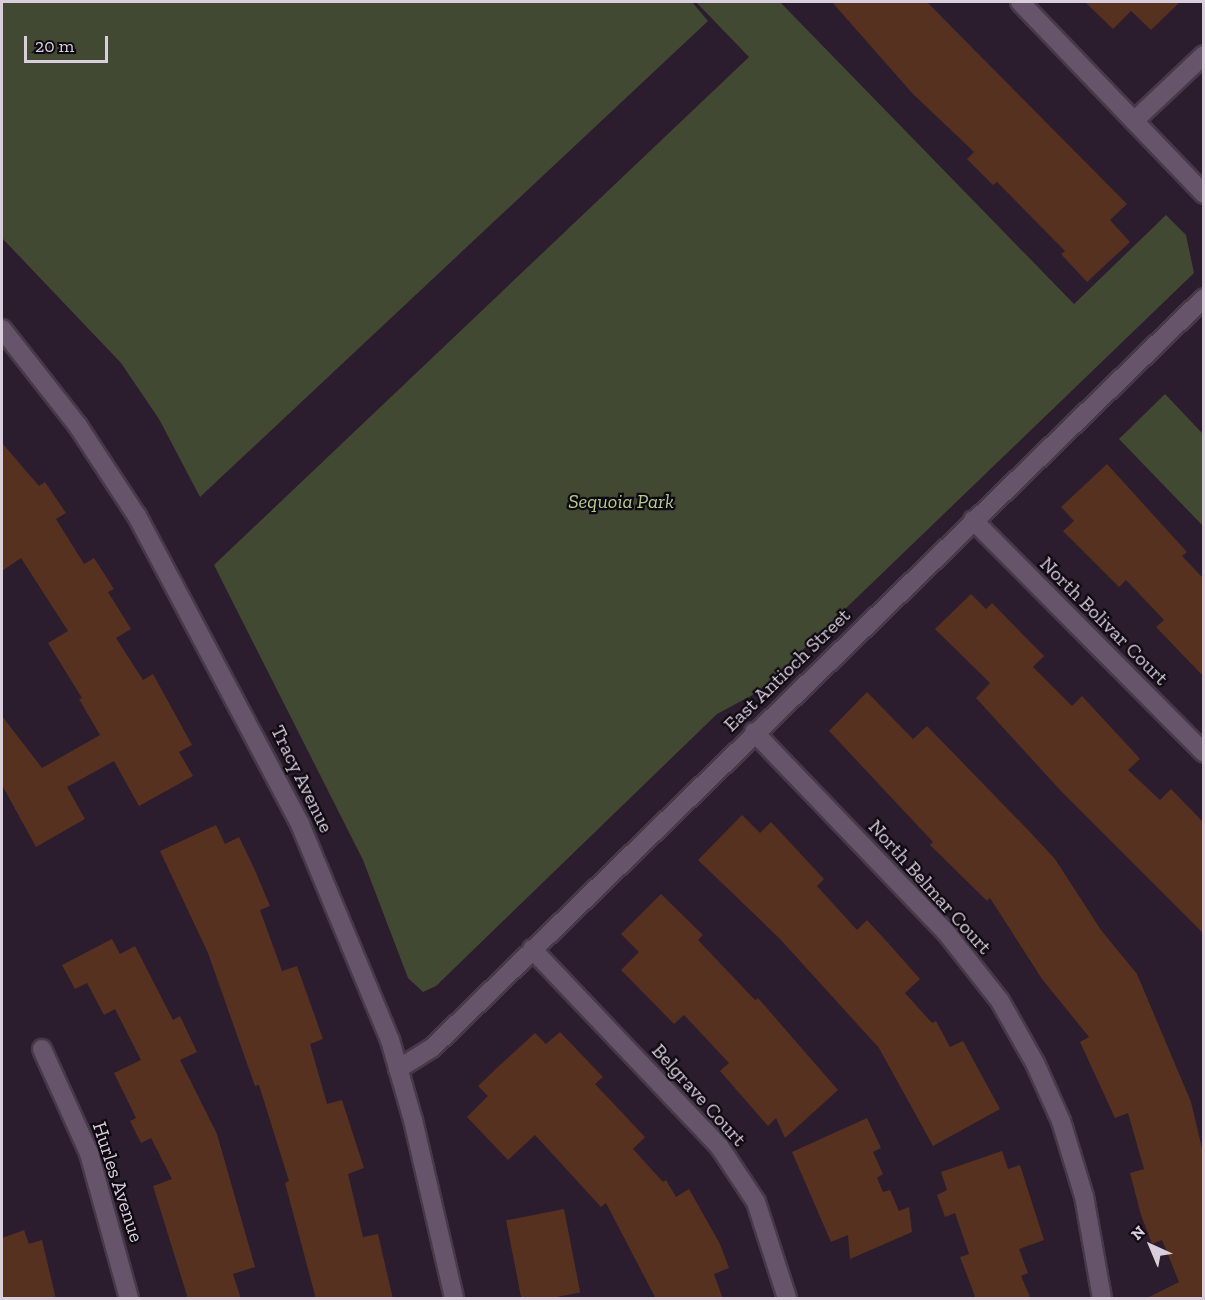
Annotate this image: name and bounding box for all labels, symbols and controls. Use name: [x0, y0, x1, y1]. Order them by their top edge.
scale bar: [27, 24, 111, 62]
text: 20 m: [35, 35, 74, 57]
park label: Sequoia Park: [568, 489, 674, 513]
street label: North Bolivar Court: [1035, 552, 1173, 690]
street label: East Antioch Street: [718, 603, 856, 737]
street label: Tracy Avenue: [265, 721, 339, 837]
street label: North Belmar Court: [863, 815, 997, 959]
street label: Belgrave Court: [647, 1039, 751, 1151]
street label: Hurles Avenue: [87, 1119, 149, 1245]
north arrow: [1121, 1216, 1181, 1276]
text: N: [1127, 1222, 1149, 1244]

